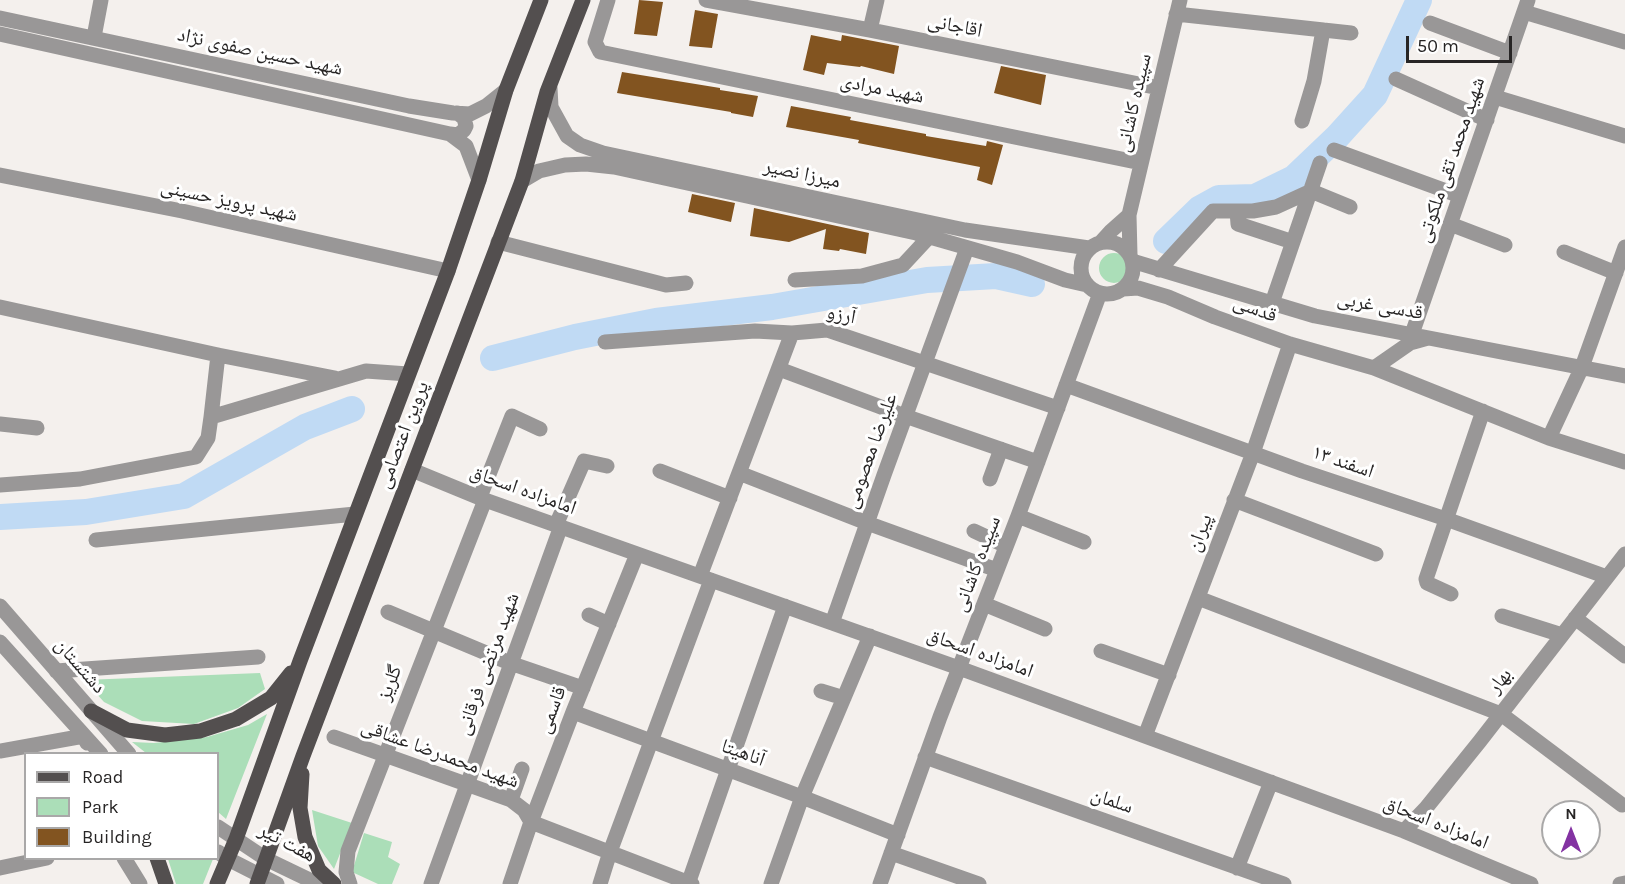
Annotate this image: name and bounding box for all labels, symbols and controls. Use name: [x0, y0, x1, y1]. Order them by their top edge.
street label: اقاجانی: [926, 9, 984, 43]
street label: شهید حسین صفوی نژاد: [175, 23, 345, 81]
scale bar: [1409, 24, 1516, 62]
text: 50 m: [1417, 35, 1459, 57]
street label: سپیده کاشانی: [1111, 51, 1157, 155]
street label: شهید مرادی: [838, 69, 926, 109]
street label: شهید محمد تقی ملکوتی: [1411, 74, 1491, 246]
street label: میرزا نصیر: [761, 154, 843, 194]
street label: شهید پرویز حسینی: [159, 175, 299, 227]
street label: قدسی غربی: [1335, 287, 1425, 325]
street label: قدسی: [1230, 290, 1280, 328]
street label: آرزو: [824, 300, 858, 330]
street label: پروین اعتصامی: [372, 378, 434, 492]
street label: علیرضا معصومی: [839, 390, 903, 512]
street label: اسفند ۱۳: [1309, 440, 1377, 484]
street label: امامزاده اسحاق: [467, 460, 579, 520]
street label: پیران: [1182, 511, 1218, 555]
street label: سپیده کاشانی: [948, 513, 1006, 615]
street label: شهید مرتضی فرقانی: [451, 590, 525, 738]
street label: امامزاده اسحاق: [924, 623, 1036, 683]
street label: دشتستان: [49, 633, 111, 699]
street label: گلریز: [372, 662, 408, 704]
street label: بهار: [1483, 663, 1517, 699]
street label: قاسمی: [532, 683, 572, 737]
street label: شهید محمدرضا عشاقی: [358, 714, 522, 794]
street label: آناهیتا: [718, 734, 768, 772]
legend: [24, 752, 219, 860]
text: Road: [82, 766, 123, 788]
street label: سلمان: [1088, 783, 1136, 819]
street label: امامزاده اسحاق: [1380, 791, 1492, 855]
text: Park: [82, 796, 119, 818]
north arrow: [1541, 800, 1601, 860]
text: N: [1565, 804, 1577, 823]
street label: هفت تیر: [254, 818, 320, 868]
text: Building: [82, 826, 152, 848]

